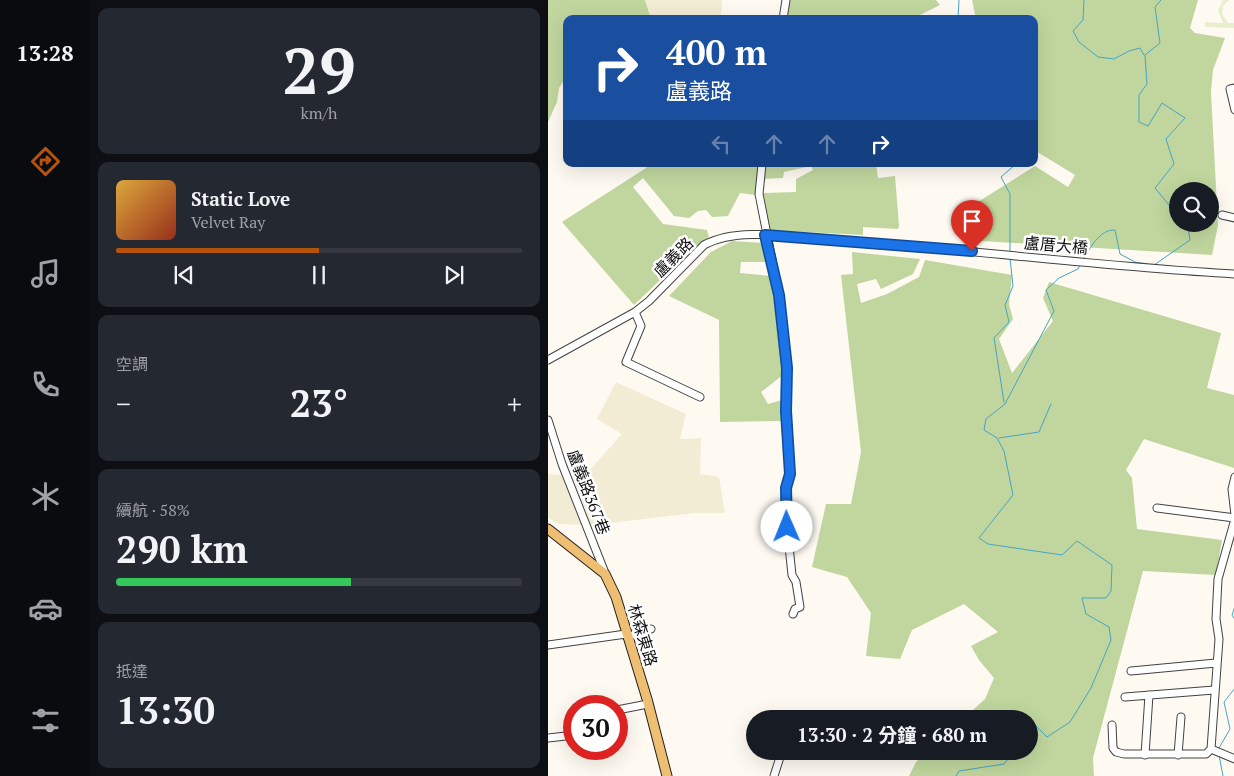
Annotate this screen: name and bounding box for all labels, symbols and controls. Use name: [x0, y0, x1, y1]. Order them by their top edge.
text: 29: [282, 26, 356, 113]
text: 400 m: [666, 29, 767, 75]
icon: right: [583, 35, 648, 100]
text: 13:28: [16, 38, 74, 67]
text: 盧義路: [666, 76, 732, 105]
text: km/h: [301, 102, 337, 124]
icon: left: [707, 130, 735, 158]
icon: ahead: [760, 130, 788, 158]
icon: ahead: [813, 130, 841, 158]
icon: right: [866, 130, 894, 158]
icon: directions: [28, 144, 63, 179]
map controls: [1169, 182, 1219, 232]
button: search: [1169, 182, 1219, 232]
text: Static Love: [191, 186, 290, 211]
pin: [951, 200, 993, 251]
icon: arrive: [958, 207, 986, 235]
text: Velvet Ray: [191, 211, 265, 233]
street label: 盧厝大橋: [1023, 231, 1089, 259]
street label: 盧義路: [648, 232, 698, 282]
icon: music: [28, 256, 63, 291]
icon: previous: [170, 261, 198, 289]
icon: pause: [305, 261, 333, 289]
icon: next: [440, 261, 468, 289]
text: 空調: [116, 353, 148, 375]
icon: phone: [28, 367, 63, 402]
text: 23°: [290, 378, 348, 428]
text: −: [116, 385, 131, 422]
text: +: [507, 385, 522, 422]
street label: 盧義路367巷: [563, 446, 615, 538]
icon: climate: [28, 479, 63, 514]
text: 續航 · 58%: [116, 499, 190, 521]
position arrow: [760, 500, 812, 552]
text: 290 km: [116, 524, 248, 574]
icon: car: [28, 591, 63, 626]
street label: 林森東路: [623, 601, 663, 669]
text: 抵達: [116, 660, 148, 682]
text: 13:30: [116, 685, 215, 735]
speed limit sign: 30: [563, 695, 628, 760]
icon: filters: [28, 703, 63, 738]
text: 13:30 · 2 分鐘 · 680 m: [797, 722, 987, 747]

